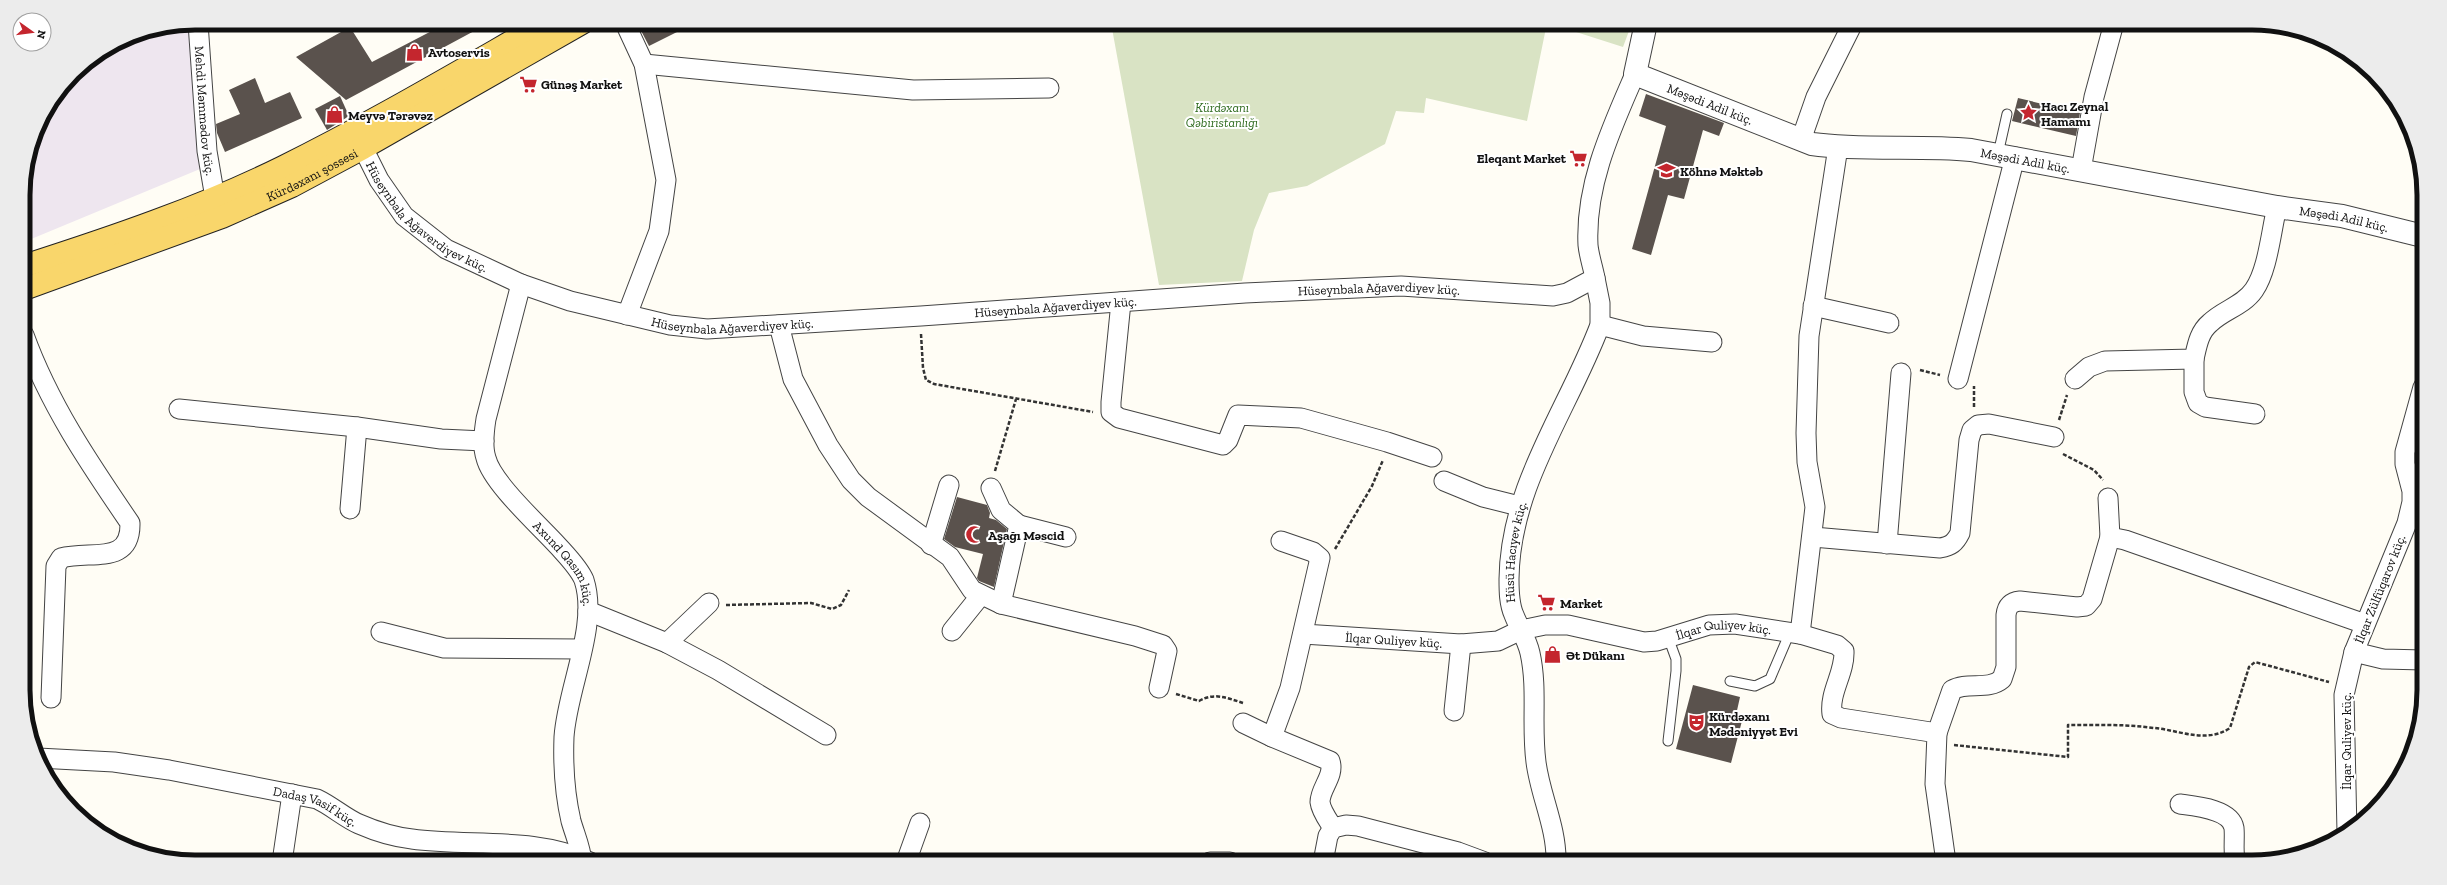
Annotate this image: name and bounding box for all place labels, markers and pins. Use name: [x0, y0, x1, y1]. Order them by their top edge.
shop icon: Avtoservis: [405, 42, 425, 62]
place label: Avtoservis: [428, 45, 490, 60]
supermarket icon: Günəş Market: [518, 74, 538, 94]
place label: Günəş Market: [541, 77, 623, 92]
place label: Hacı Zeynal Hamamı: [2041, 99, 2109, 129]
place icon: Hacı Zeynal Hamamı: [2018, 103, 2038, 123]
shop icon: Meyvə Tərəvəz: [325, 105, 345, 125]
place label: Meyvə Tərəvəz: [348, 108, 433, 123]
supermarket icon: Eleqant Market: [1569, 148, 1589, 168]
place label: Eleqant Market: [1477, 151, 1567, 166]
school or university icon: Köhnə Məktəb: [1657, 161, 1677, 181]
place label: Köhnə Məktəb: [1680, 164, 1763, 179]
mosque icon: Aşağı Məscid: [965, 525, 985, 545]
place label: Aşağı Məscid: [988, 528, 1065, 543]
supermarket icon: Market: [1537, 593, 1557, 613]
place label: Market: [1560, 596, 1603, 611]
shop icon: Ət Dükanı: [1543, 645, 1563, 665]
place label: Ət Dükanı: [1566, 648, 1625, 663]
place label: Kürdəxanı Mədəniyyət Evi: [1709, 709, 1798, 739]
theatre icon: Kürdəxanı Mədəniyyət Evi: [1686, 713, 1706, 733]

